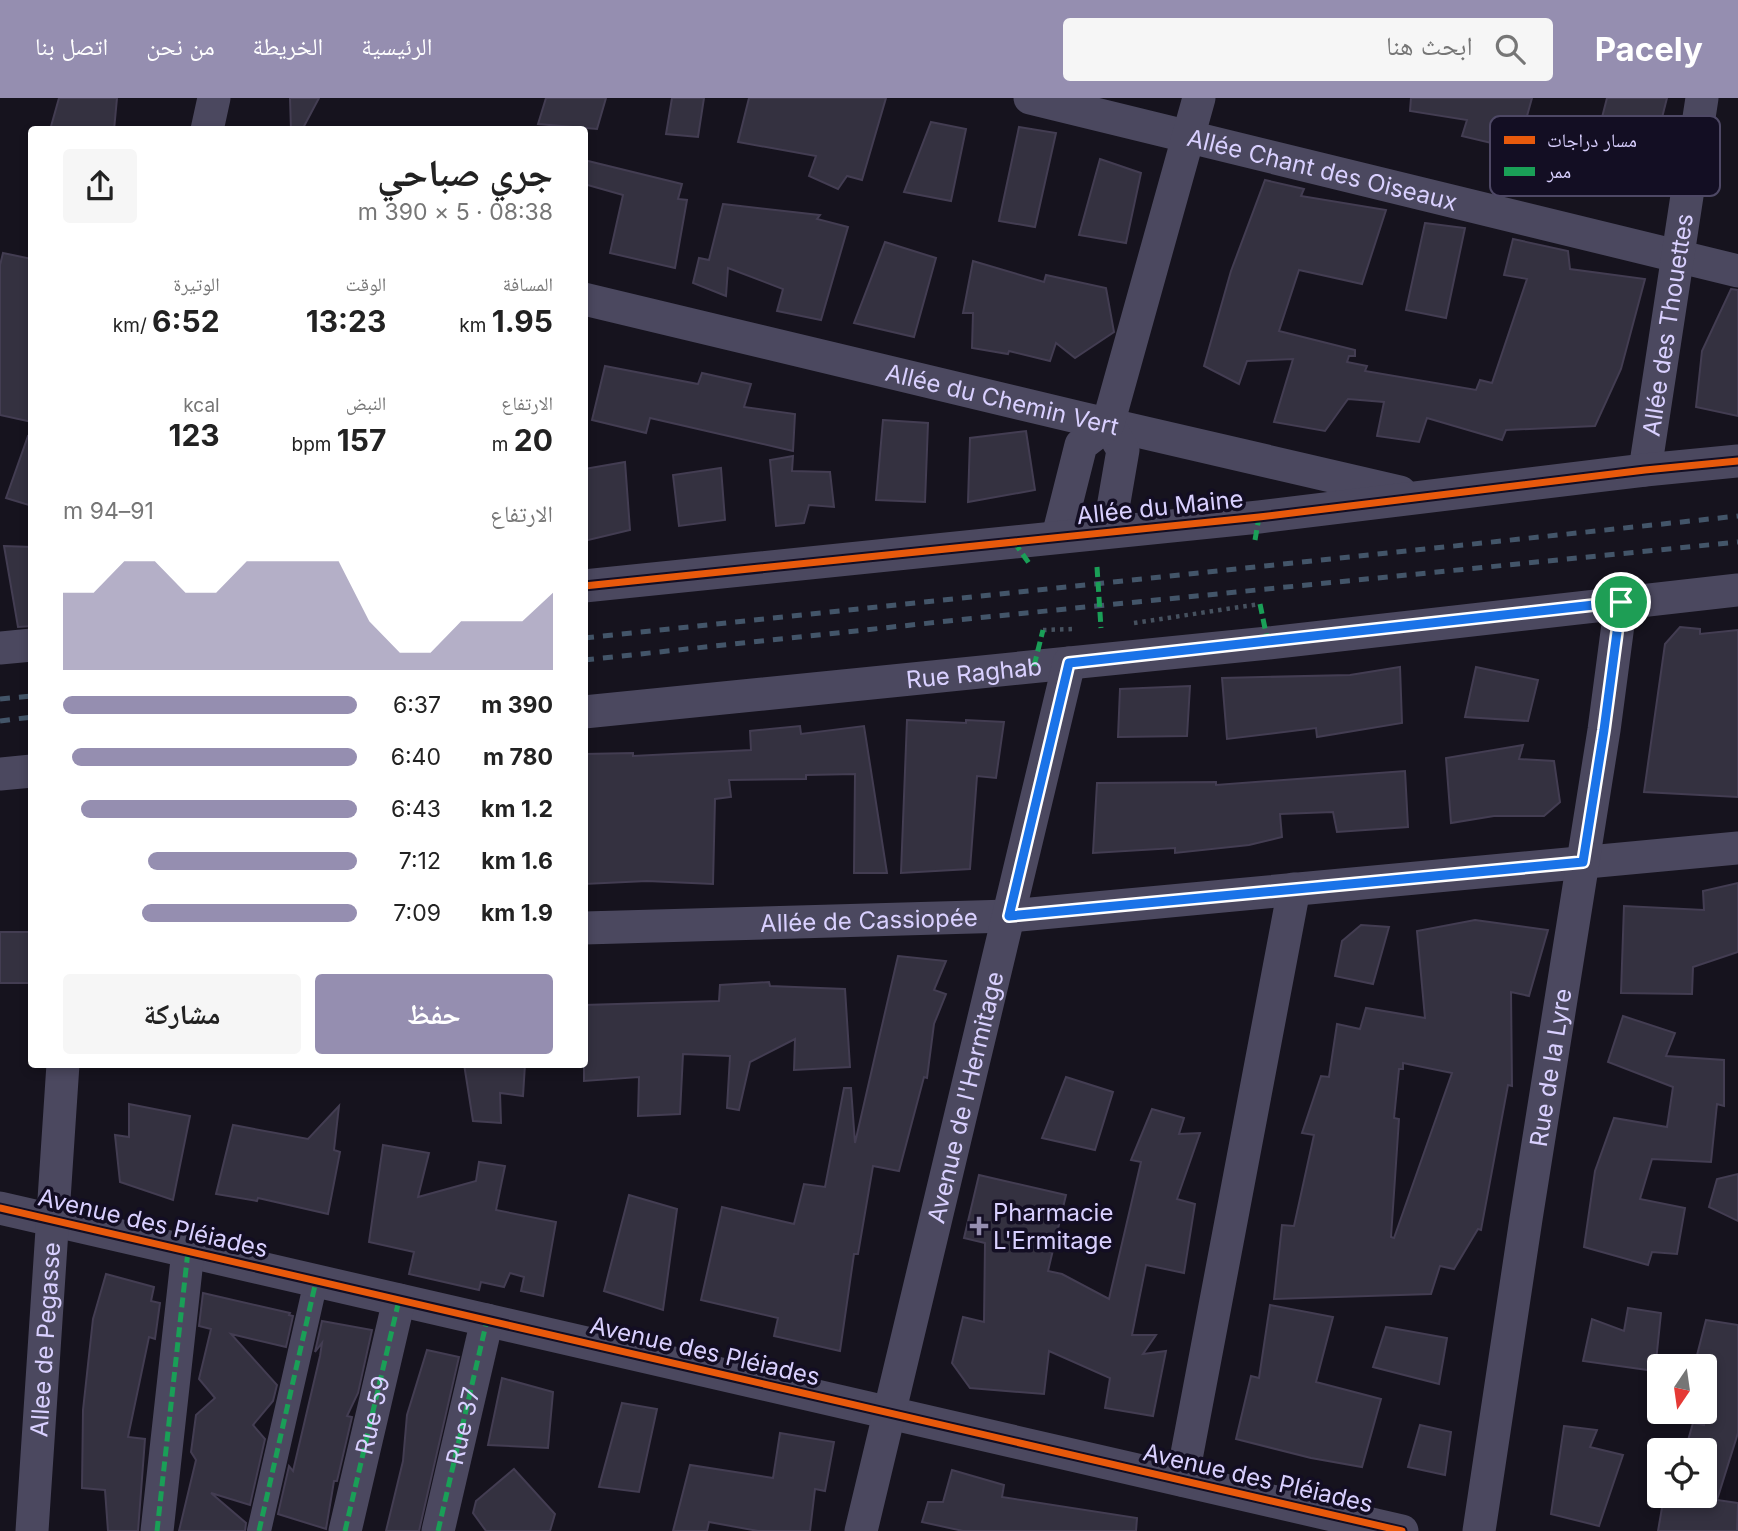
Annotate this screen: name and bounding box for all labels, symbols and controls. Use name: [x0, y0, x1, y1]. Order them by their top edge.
search box: [1063, 18, 1553, 81]
text: Pacely: [1595, 29, 1703, 69]
text: ابحث هنا: [1386, 30, 1473, 61]
icon: search: [1491, 30, 1529, 68]
text: اتصل بنا: [35, 32, 108, 61]
text: من نحن: [146, 32, 215, 61]
text: الخريطة: [253, 32, 323, 61]
text: الرئيسية: [361, 32, 432, 61]
legend: [1490, 116, 1720, 196]
street label: Allée Chant des Oiseaux: [1184, 122, 1460, 216]
text: مسار دراجات: [1547, 129, 1637, 152]
button: share: [63, 149, 137, 223]
text: جري صباحي: [377, 149, 553, 195]
text: ممر: [1546, 160, 1571, 183]
text: 08:38 · 5 × 390 m: [358, 198, 553, 226]
street label: Allée des Thouettes: [1636, 211, 1699, 438]
text: الوتيرة: [173, 273, 220, 296]
text: الوقت: [345, 273, 386, 296]
text: المسافة: [503, 273, 553, 296]
text: 6:52: [152, 303, 220, 339]
text: 13:23: [306, 303, 386, 339]
text: 1.95: [492, 303, 553, 339]
text: /km: [113, 314, 152, 337]
text: km: [459, 314, 492, 337]
street label: Allée du Chemin Vert: [883, 357, 1122, 441]
text: النبض: [346, 392, 386, 415]
text: الارتفاع: [501, 392, 553, 415]
text: kcal: [183, 394, 220, 417]
text: 123: [168, 417, 220, 453]
text: 157: [337, 422, 386, 458]
text: 20: [514, 422, 553, 458]
text: bpm: [292, 433, 337, 456]
text: m: [492, 433, 514, 456]
street label: Allée du Maine: [1075, 484, 1245, 530]
text: 91–94 m: [63, 497, 154, 525]
text: الارتفاع: [490, 500, 553, 528]
pin: [1591, 572, 1651, 632]
icon: arrive: [1602, 583, 1640, 621]
street label: Rue Raghab: [905, 651, 1043, 694]
text: 6:37: [393, 691, 441, 719]
text: 390 m: [481, 691, 553, 719]
text: 6:40: [391, 743, 441, 771]
text: 780 m: [483, 743, 553, 771]
text: 6:43: [391, 795, 441, 823]
text: 1.2 km: [481, 795, 553, 823]
text: 7:12: [399, 847, 441, 875]
text: 1.6 km: [481, 847, 553, 875]
text: 7:09: [393, 899, 441, 927]
text: 1.9 km: [481, 899, 553, 927]
street label: Allée de Cassiopée: [760, 902, 978, 938]
street label: Avenue de l'Hermitage: [921, 969, 1009, 1226]
button: مشاركة: [63, 974, 301, 1054]
button: حفظ: [315, 974, 553, 1054]
street label: Rue de la Lyre: [1523, 986, 1577, 1149]
street label: Avenue des Pléiades: [35, 1182, 271, 1264]
place label: Pharmacie L'Ermitage: [993, 1198, 1113, 1255]
marker: Pharmacie L'Ermitage: [971, 1218, 987, 1234]
street label: Allee de Pegasse: [24, 1241, 66, 1438]
street label: Avenue des Pléiades: [587, 1310, 823, 1392]
north arrow: [1647, 1354, 1717, 1424]
map controls: [1647, 1354, 1717, 1508]
street label: Rue 59: [349, 1373, 395, 1457]
street label: Rue 37: [439, 1384, 485, 1467]
street label: Avenue des Pléiades: [1140, 1437, 1376, 1519]
button: locate: [1647, 1438, 1717, 1508]

